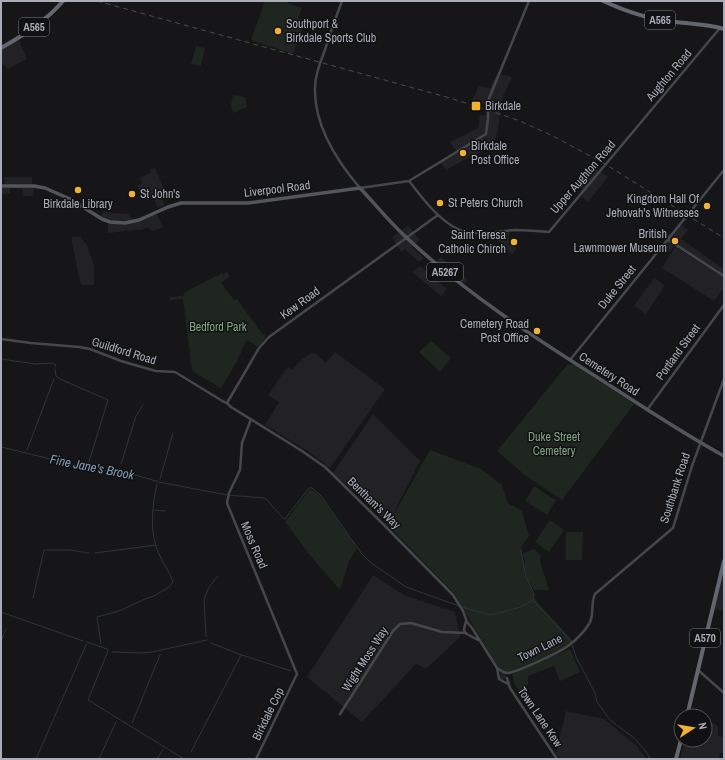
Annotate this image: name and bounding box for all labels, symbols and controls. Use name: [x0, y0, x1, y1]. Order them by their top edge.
road number: A565: [645, 11, 675, 29]
place label: Southport & Birkdale Sports Club: [286, 16, 376, 46]
road number: A565: [19, 18, 49, 36]
marker: Southport & Birkdale Sports Club: [273, 26, 283, 36]
street label: Aughton Road: [642, 46, 695, 105]
place label: Birkdale: [485, 98, 521, 114]
marker: Birkdale: [470, 100, 482, 112]
street label: Upper Aughton Road: [547, 137, 619, 217]
place label: Birkdale Post Office: [471, 138, 520, 168]
marker: Birkdale Post Office: [458, 148, 468, 158]
street label: Liverpool Road: [243, 177, 311, 201]
marker: Birkdale Library: [73, 185, 83, 195]
place label: St John's: [140, 186, 180, 202]
marker: St John's: [127, 189, 137, 199]
place label: Kingdom Hall Of Jehovah's Witnesses: [606, 191, 699, 221]
place label: St Peters Church: [448, 195, 523, 211]
place label: Birkdale Library: [43, 196, 113, 212]
marker: St Peters Church: [435, 198, 445, 208]
marker: Kingdom Hall Of Jehovah's Witnesses: [702, 201, 712, 211]
place label: British Lawnmower Museum: [573, 226, 667, 256]
place label: Saint Teresa Catholic Chirch: [438, 227, 507, 257]
marker: British Lawnmower Museum: [670, 236, 680, 246]
marker: Saint Teresa Catholic Chirch: [509, 237, 519, 247]
street label: Duke Street: [594, 262, 640, 312]
road number: A5267: [427, 263, 463, 281]
street label: Kew Road: [277, 283, 323, 323]
place label: Cemetery Road Post Office: [460, 316, 529, 346]
park label: Bedford Park: [189, 319, 247, 335]
street label: Portland Street: [652, 321, 704, 383]
marker: Cemetery Road Post Office: [532, 326, 542, 336]
street label: Guildford Road: [90, 334, 158, 368]
street label: Cemetery Road: [576, 349, 642, 399]
park label: Duke Street Cemetery: [528, 429, 580, 459]
water label: Fine Jane's Brook: [48, 450, 136, 484]
street label: Southbank Road: [656, 451, 694, 525]
street label: Bentham's Way: [344, 474, 404, 533]
street label: Moss Road: [237, 519, 271, 571]
street label: Wight Moss Way: [338, 624, 392, 694]
road number: A570: [690, 629, 720, 647]
street label: Town Lane: [515, 630, 565, 666]
street label: Town Lane Kew: [514, 684, 567, 751]
street label: Birkdale Cop: [248, 685, 288, 743]
north arrow: [673, 708, 713, 748]
text: N: [695, 721, 710, 731]

